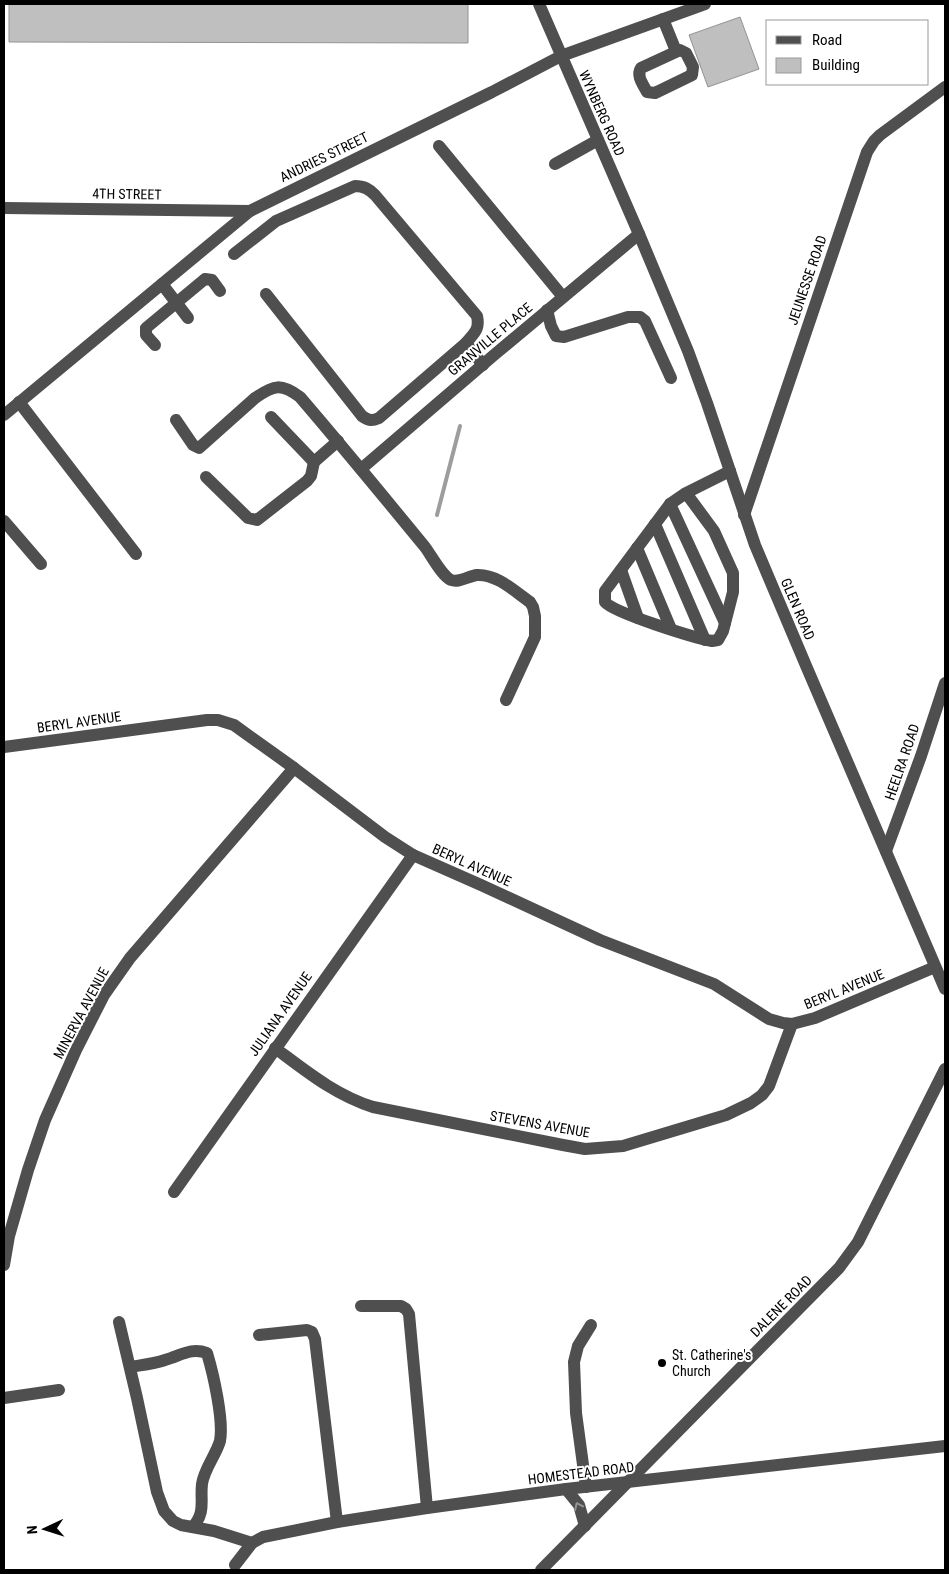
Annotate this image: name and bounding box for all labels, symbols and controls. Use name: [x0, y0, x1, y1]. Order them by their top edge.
legend: [766, 20, 929, 85]
text: Road: [812, 31, 842, 49]
text: Building: [812, 56, 860, 74]
street label: WYNBERG ROAD: [576, 68, 628, 158]
street label: ANDRIES STREET: [277, 129, 371, 185]
street label: 4TH STREET: [92, 185, 162, 203]
street label: JEUNESSE ROAD: [784, 233, 830, 327]
street label: GRANVILLE PLACE: [445, 299, 535, 379]
street label: GLEN ROAD: [778, 576, 818, 642]
street label: BERYL AVENUE: [36, 708, 122, 736]
street label: HEELRA ROAD: [881, 722, 923, 802]
street label: BERYL AVENUE: [430, 840, 514, 890]
street label: MINERVA AVENUE: [50, 964, 112, 1062]
street label: BERYL AVENUE: [802, 966, 886, 1012]
street label: JULIANA AVENUE: [245, 969, 315, 1059]
street label: STEVENS AVENUE: [489, 1107, 591, 1141]
street label: DALENE ROAD: [747, 1272, 815, 1340]
place label: St. Catherine's Church: [672, 1347, 751, 1379]
marker: St. Catherine's Church: [656, 1357, 668, 1369]
street label: HOMESTEAD ROAD: [527, 1459, 635, 1487]
one-way arrow: [574, 1502, 584, 1511]
north arrow: [20, 1504, 70, 1554]
text: N: [24, 1525, 40, 1535]

